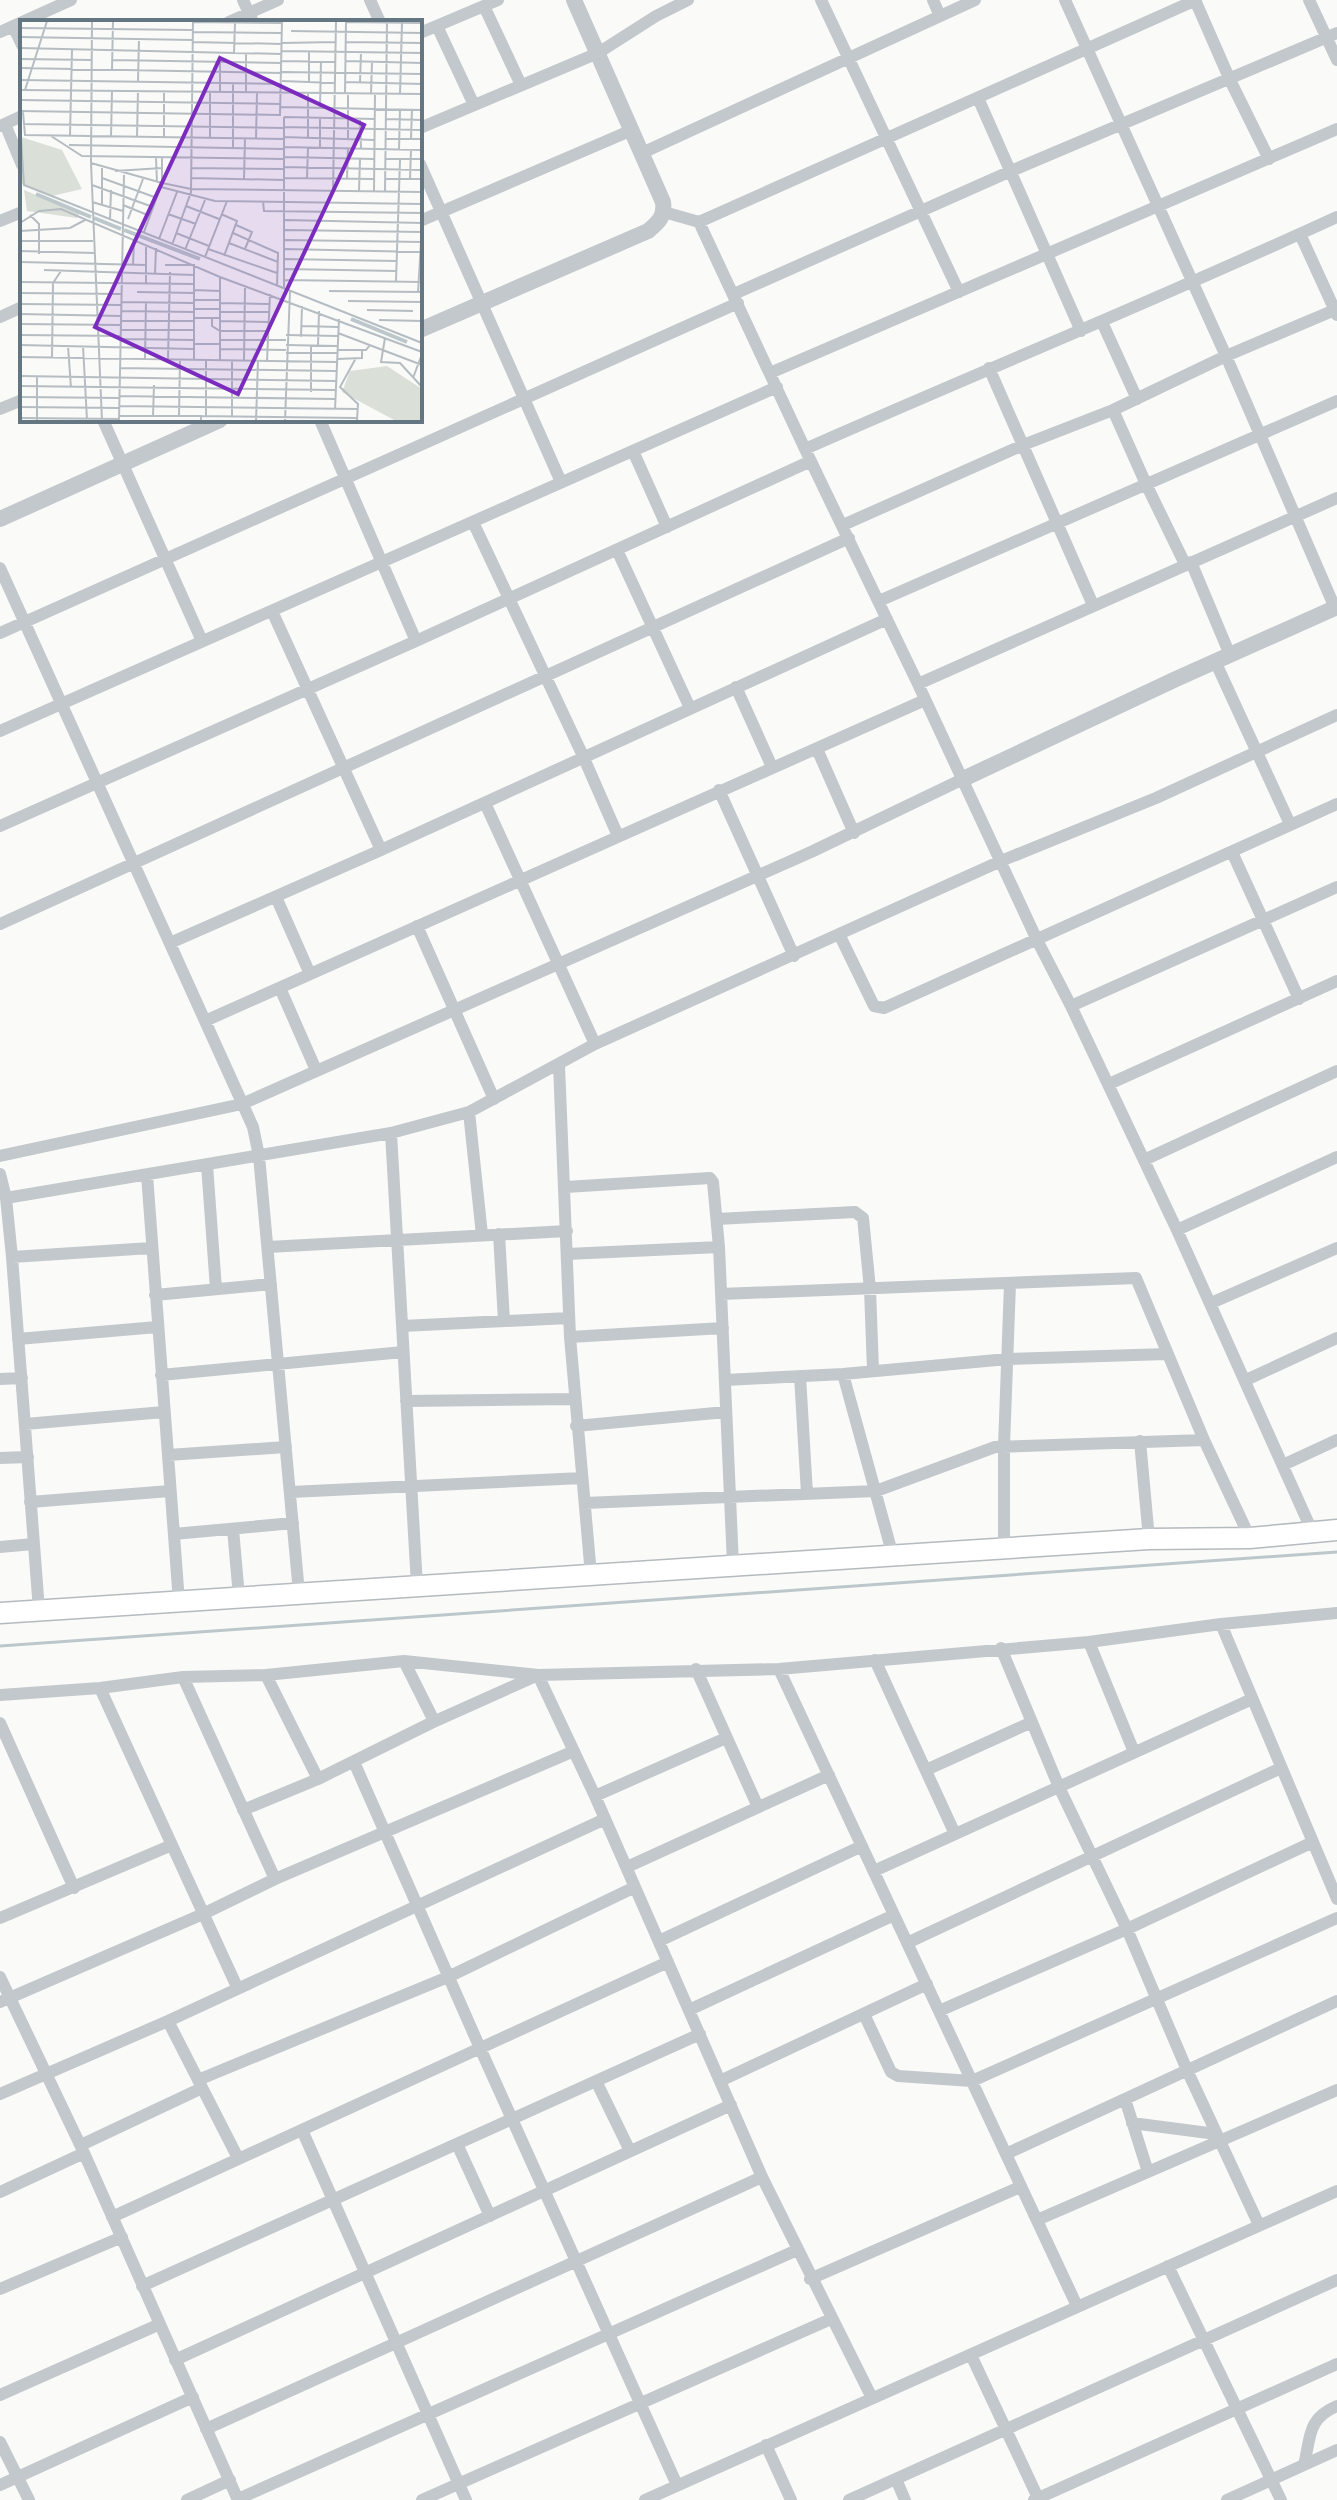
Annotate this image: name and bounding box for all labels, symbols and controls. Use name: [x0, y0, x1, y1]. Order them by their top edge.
inset map: [20, 20, 422, 422]

